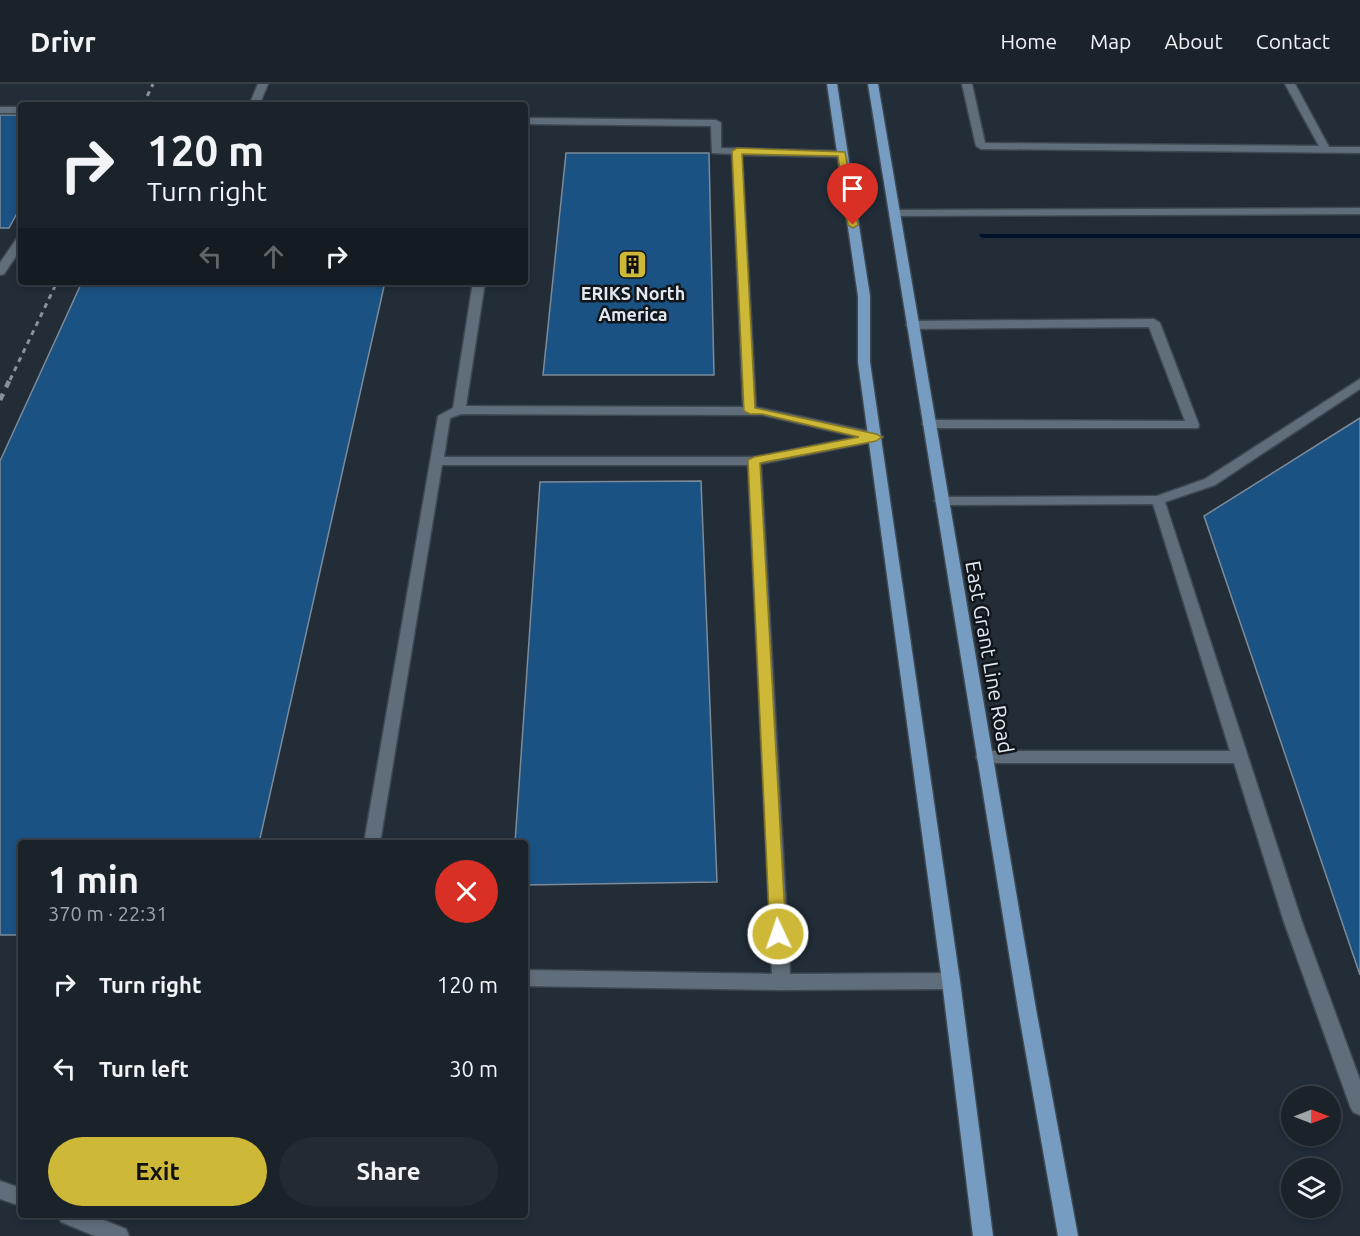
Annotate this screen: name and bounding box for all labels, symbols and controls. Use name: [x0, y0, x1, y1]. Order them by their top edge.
text: Drivr: [30, 26, 96, 57]
text: Home: [1000, 29, 1057, 53]
text: Map: [1090, 29, 1131, 53]
text: About: [1164, 29, 1223, 53]
text: Contact: [1256, 29, 1330, 53]
icon: right: [48, 126, 126, 204]
text: 120 m: [147, 127, 264, 174]
pin: [827, 163, 878, 225]
icon: arrive: [836, 172, 869, 205]
text: Turn right: [147, 176, 267, 206]
icon: left: [194, 240, 227, 273]
icon: ahead: [257, 240, 290, 273]
icon: right: [320, 240, 353, 273]
building icon: ERIKS North America: [617, 248, 649, 280]
place label: ERIKS North America: [581, 283, 685, 324]
street label: East Grant Line Road: [961, 559, 1019, 755]
text: 1 min: [48, 859, 139, 900]
button: close: [435, 860, 498, 923]
text: 370 m · 22:31: [48, 902, 168, 925]
position arrow: [746, 902, 810, 966]
icon: right: [48, 968, 81, 1001]
text: Turn right: [99, 972, 201, 997]
text: 120 m: [437, 972, 498, 997]
icon: left: [48, 1052, 81, 1085]
text: Turn left: [99, 1056, 189, 1081]
text: 30 m: [449, 1056, 498, 1081]
north arrow: [1281, 1086, 1341, 1146]
map controls: [1281, 1086, 1341, 1218]
button: Exit: [48, 1137, 267, 1206]
button: Share: [279, 1137, 498, 1206]
button: layers: [1281, 1158, 1341, 1218]

